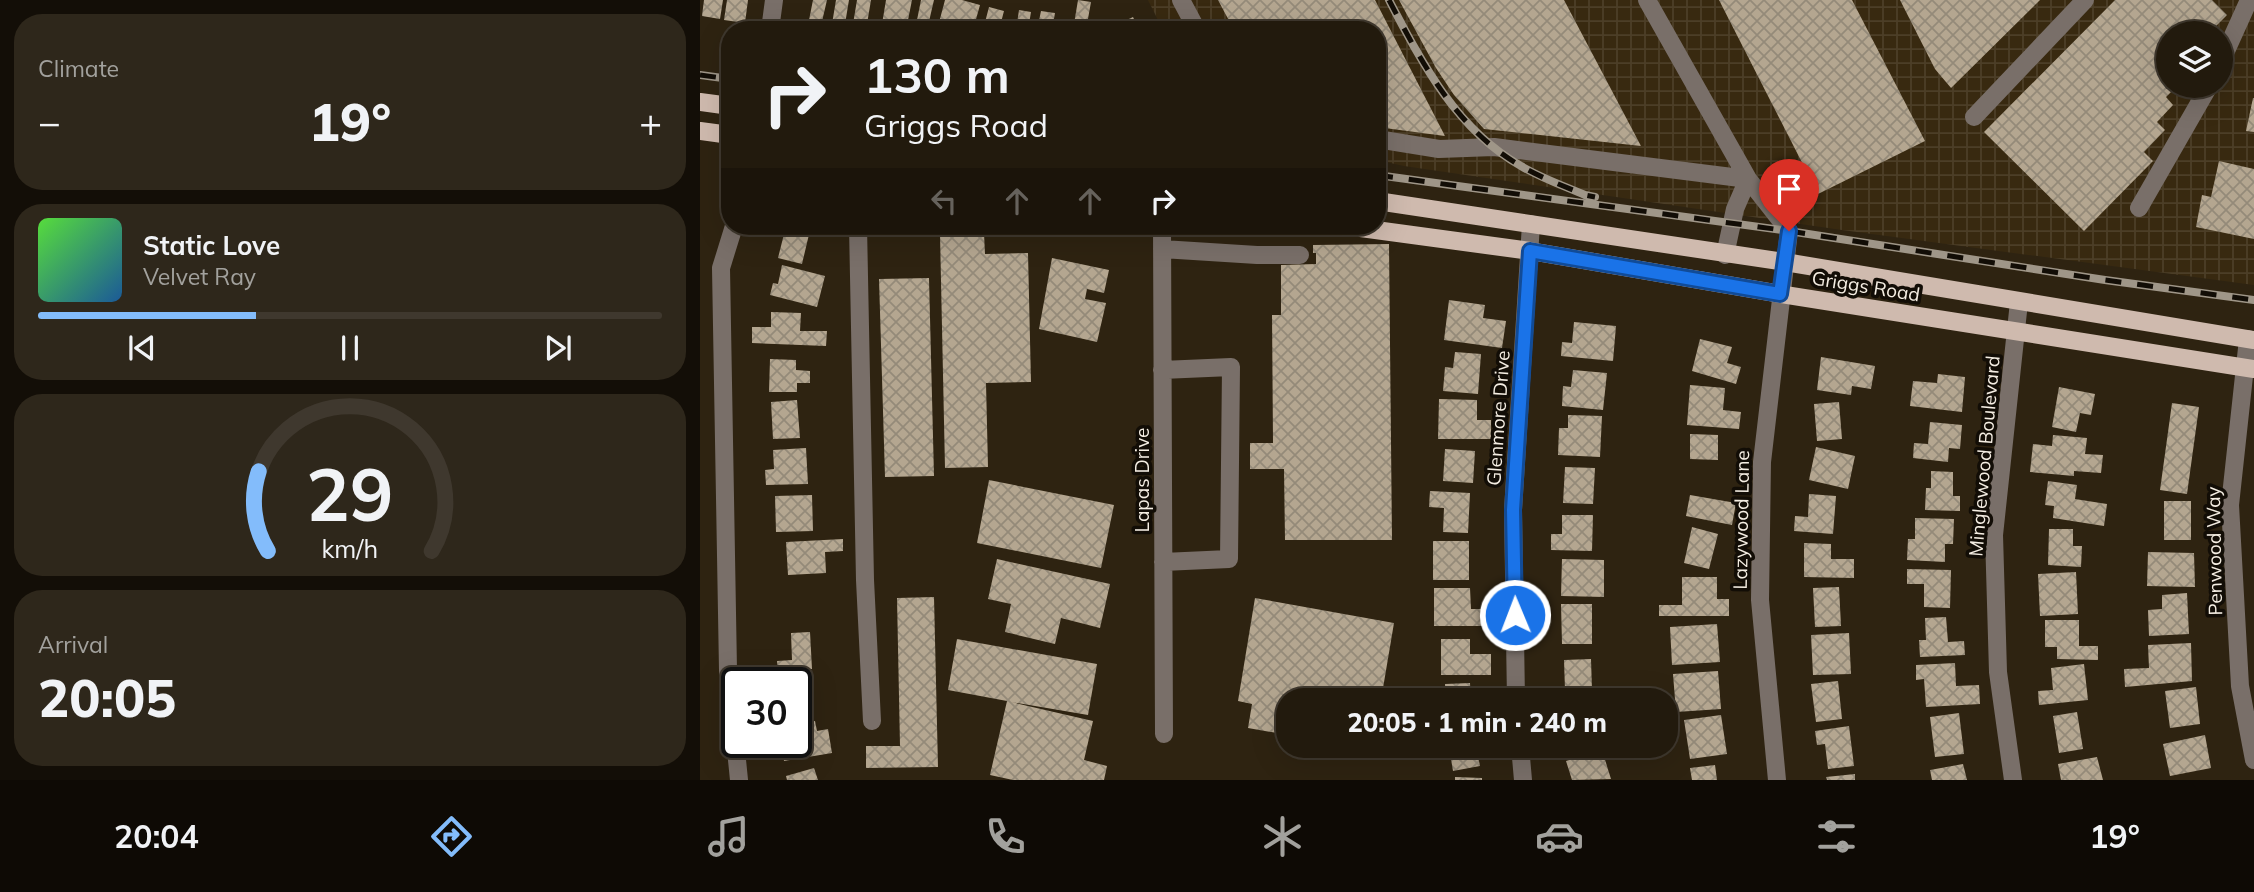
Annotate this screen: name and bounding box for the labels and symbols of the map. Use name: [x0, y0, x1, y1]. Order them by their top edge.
pin: [1759, 159, 1819, 231]
street label: Griggs Road: [1810, 266, 1922, 306]
street label: Glenmore Drive: [1481, 350, 1515, 486]
street label: Minglewood Boulevard: [1963, 355, 2005, 557]
street label: Lapas Drive: [1130, 428, 1154, 532]
street label: Lazywood Lane: [1728, 450, 1754, 590]
street label: Penwood Way: [2201, 486, 2227, 616]
position arrow: [1478, 578, 1552, 652]
speed limit sign: 30: [721, 667, 812, 758]

